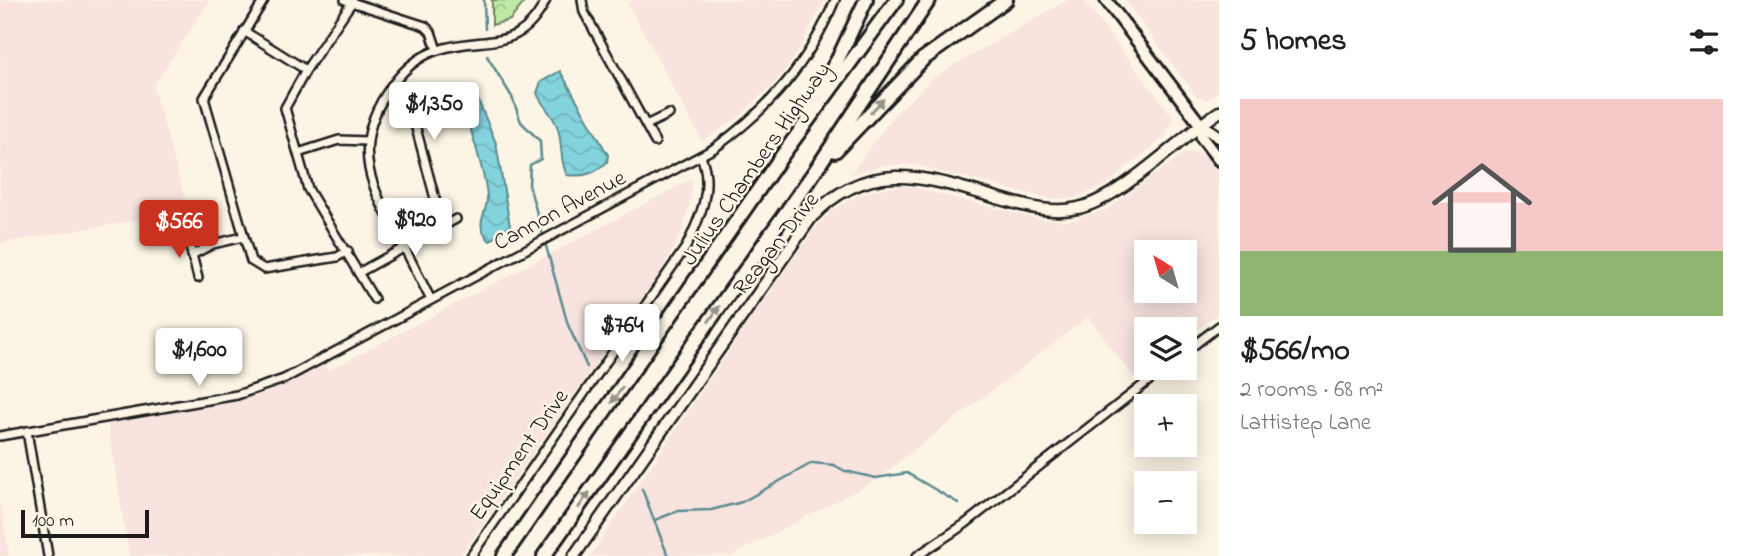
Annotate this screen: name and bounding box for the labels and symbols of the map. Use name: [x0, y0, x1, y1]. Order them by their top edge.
street label: Julius Chambers Highway: [674, 56, 842, 274]
pin: $1,350: [377, 82, 491, 142]
one-way arrow: [868, 98, 884, 115]
street label: Cannon Avenue: [488, 162, 633, 260]
street label: Reagan Drive: [726, 185, 829, 304]
pin: $920: [374, 198, 456, 258]
pin: $566: [138, 201, 220, 260]
north arrow: [1134, 240, 1197, 303]
pin: $764: [581, 304, 663, 364]
one-way arrow: [707, 305, 721, 323]
pin: $1,600: [142, 328, 256, 388]
street label: Equipment Drive: [462, 382, 578, 528]
one-way arrow: [610, 386, 624, 404]
one-way arrow: [577, 491, 591, 509]
scale bar: [21, 507, 149, 539]

